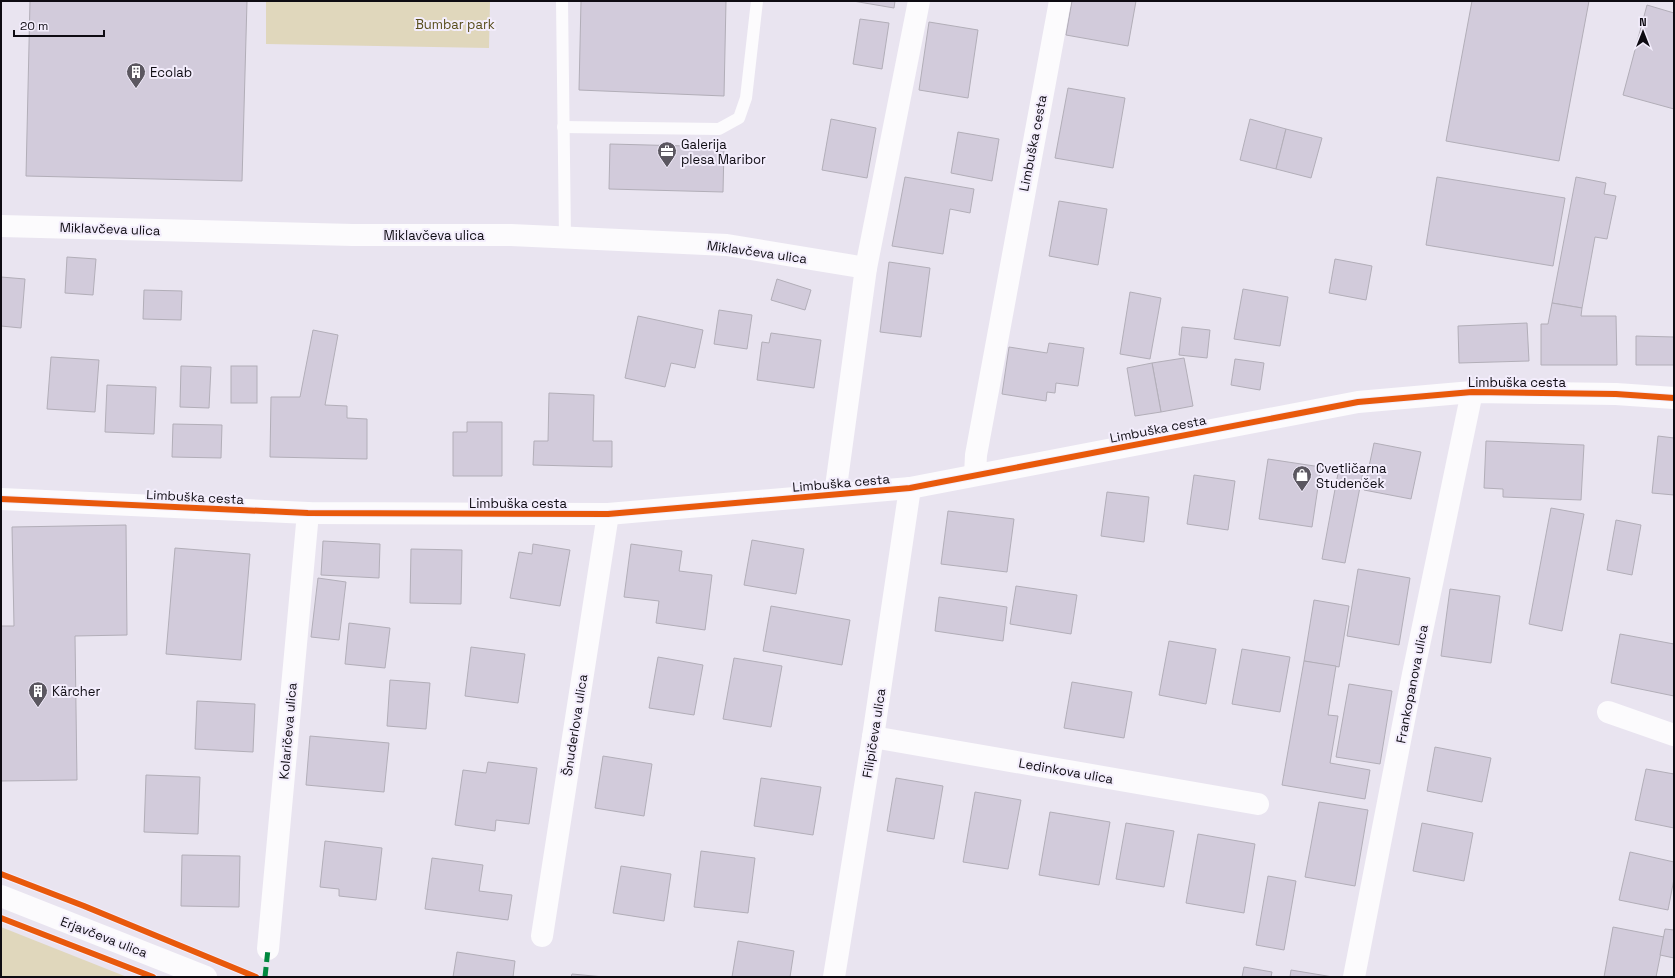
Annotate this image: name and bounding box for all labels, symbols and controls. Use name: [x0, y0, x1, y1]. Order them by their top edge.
scale bar: [14, 12, 104, 38]
north arrow: [1623, 12, 1663, 52]
text: N: [1639, 15, 1647, 29]
park label: Bumbar park: [415, 16, 495, 33]
text: 20 m: [20, 18, 48, 34]
building icon: Ecolab: [125, 61, 147, 89]
place label: Ecolab: [150, 64, 192, 81]
street label: Limbuška cesta: [1015, 93, 1051, 193]
place label: Galerija plesa Maribor: [681, 136, 766, 168]
office icon: Galerija plesa Maribor: [656, 140, 678, 168]
street label: Miklavčeva ulica: [59, 219, 161, 239]
street label: Miklavčeva ulica: [384, 227, 485, 244]
street label: Miklavčeva ulica: [706, 237, 809, 268]
street label: Limbuška cesta: [1468, 374, 1566, 391]
street label: Limbuška cesta: [1108, 411, 1208, 447]
place label: Cvetličarna Studenček: [1316, 460, 1387, 492]
shop icon: Cvetličarna Studenček: [1291, 464, 1313, 492]
street label: Limbuška cesta: [791, 470, 891, 496]
street label: Limbuška cesta: [146, 486, 245, 508]
street label: Limbuška cesta: [469, 495, 567, 512]
street label: Frankopanova ulica: [1392, 623, 1432, 745]
street label: Šnuderlova ulica: [559, 672, 592, 777]
building icon: Kärcher: [27, 680, 49, 708]
street label: Kolaričeva ulica: [275, 682, 301, 780]
place label: Kärcher: [52, 683, 101, 700]
street label: Filipičeva ulica: [859, 686, 890, 779]
street label: Ledinkova ulica: [1017, 754, 1115, 788]
street label: Erjavčeva ulica: [58, 913, 150, 962]

